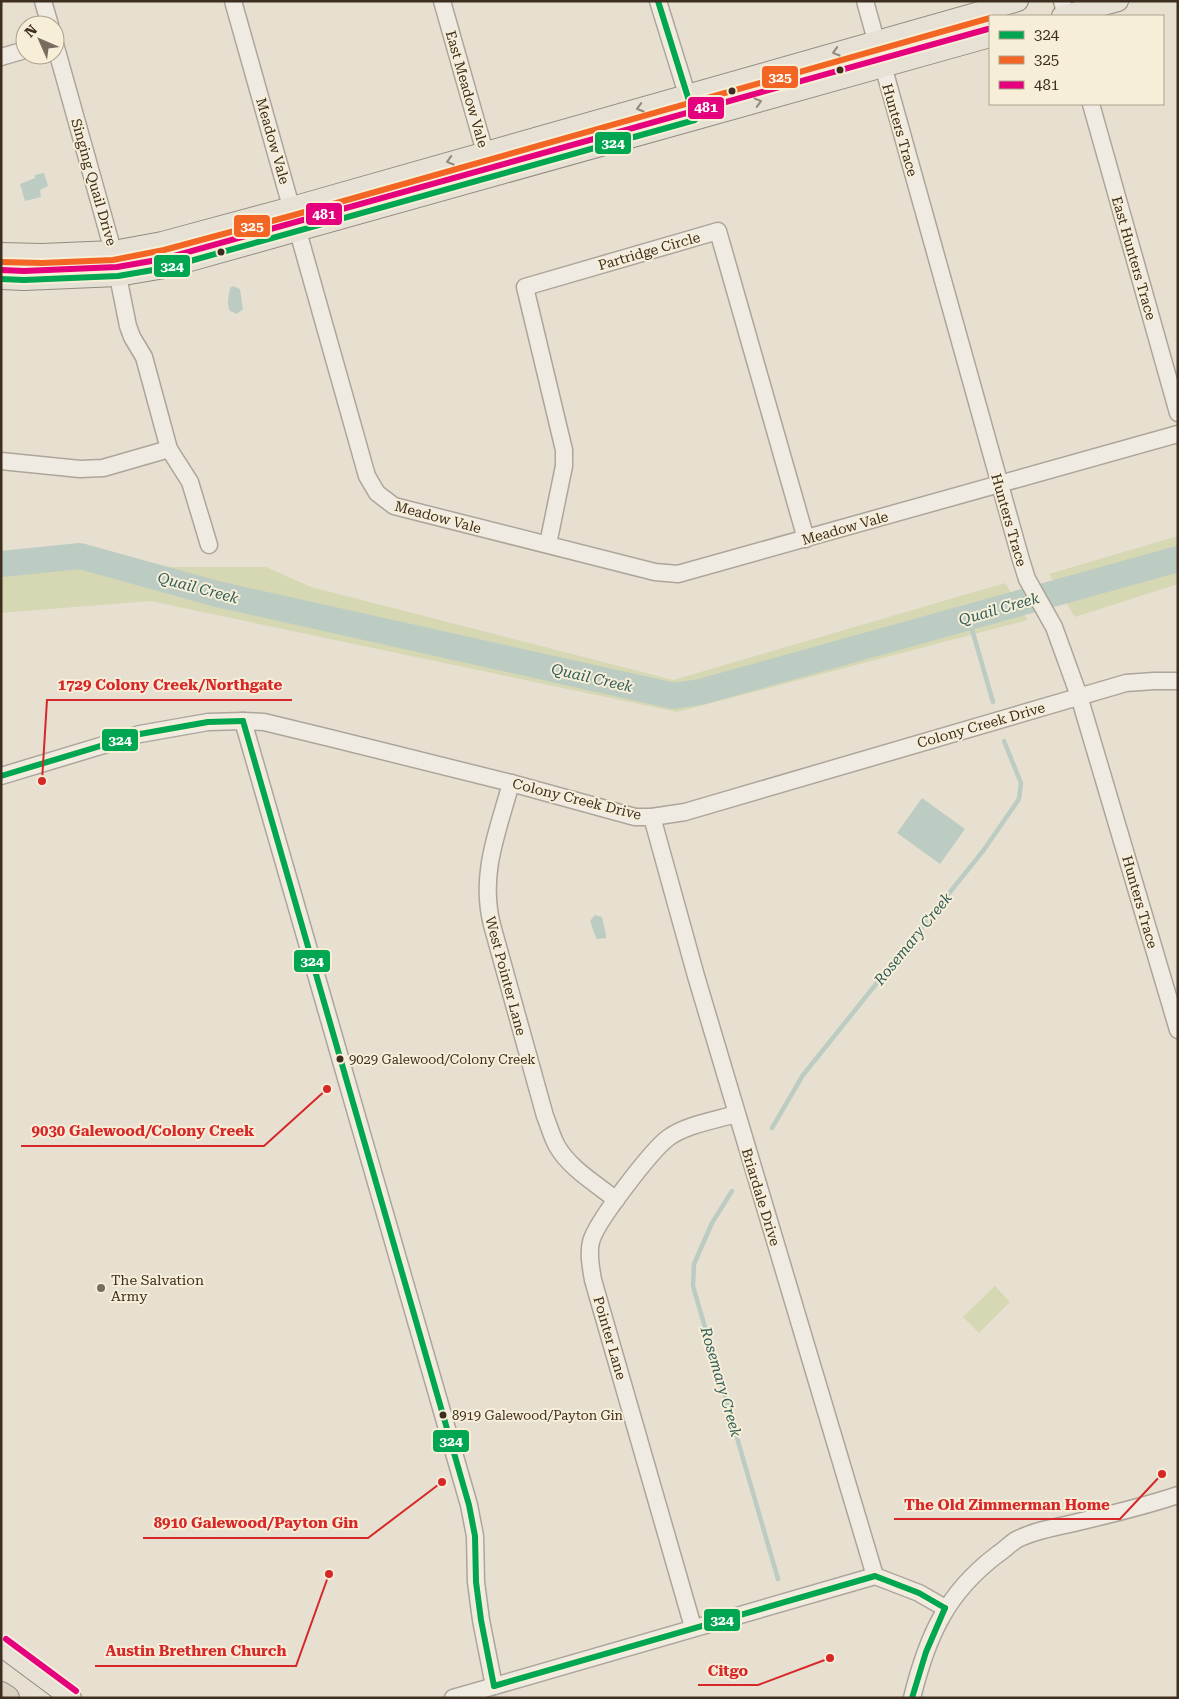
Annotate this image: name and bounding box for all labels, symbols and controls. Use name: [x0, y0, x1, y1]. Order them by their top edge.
north arrow: [15, 15, 65, 65]
legend: [989, 15, 1164, 105]
text: N: [21, 21, 40, 40]
text: 324: [1034, 26, 1060, 44]
street label: East Meadow Vale: [443, 29, 491, 150]
one-way arrow: [833, 47, 841, 57]
text: 325: [1034, 51, 1059, 69]
line badge: 325: [761, 65, 799, 89]
unlabelled marker: [835, 65, 845, 75]
text: 325: [768, 69, 792, 85]
text: 481: [1034, 76, 1059, 94]
street label: Hunters Trace: [879, 82, 921, 179]
unlabelled marker: [727, 86, 737, 96]
street label: Meadow Vale: [253, 96, 293, 186]
line badge: 481: [687, 96, 725, 120]
one-way arrow: [754, 98, 762, 108]
text: 481: [694, 99, 718, 115]
one-way arrow: [636, 102, 645, 112]
street label: Singing Quail Drive: [68, 117, 120, 248]
line badge: 324: [594, 131, 632, 155]
text: 324: [601, 135, 625, 151]
one-way arrow: [446, 156, 454, 166]
street label: East Hunters Trace: [1109, 194, 1159, 322]
line badge: 481: [305, 202, 343, 226]
text: 481: [312, 206, 336, 222]
line badge: 325: [233, 214, 271, 238]
text: 325: [240, 218, 264, 234]
street label: Partridge Circle: [596, 229, 702, 273]
unlabelled marker: [216, 247, 226, 257]
line badge: 324: [153, 254, 191, 278]
text: 324: [160, 258, 184, 274]
street label: Hunters Trace: [988, 472, 1030, 569]
street label: Meadow Vale: [393, 498, 483, 536]
street label: Meadow Vale: [800, 508, 890, 548]
water label: Quail Creek: [156, 569, 241, 608]
water label: Quail Creek: [957, 589, 1042, 629]
water label: Quail Creek: [550, 660, 635, 696]
callout: 1729 Colony Creek/Northgate: [47, 670, 292, 700]
text: 1729 Colony Creek/Northgate: [58, 676, 282, 694]
street label: Colony Creek Drive: [915, 699, 1047, 751]
line badge: 324: [101, 728, 139, 752]
text: 324: [108, 732, 132, 748]
street label: Colony Creek Drive: [511, 775, 643, 823]
street label: Hunters Trace: [1119, 854, 1161, 951]
water label: Rosemary Creek: [870, 889, 956, 990]
street label: West Pointer Lane: [482, 915, 530, 1038]
line badge: 324: [293, 949, 331, 973]
text: 324: [300, 953, 324, 969]
place label: 9029 Galewood/Colony Creek: [349, 1052, 535, 1067]
marker: 9029 Galewood/Colony Creek: [335, 1054, 345, 1064]
callout: 9030 Galewood/Colony Creek: [21, 1116, 264, 1146]
text: 9030 Galewood/Colony Creek: [32, 1122, 255, 1140]
street label: Briardale Drive: [739, 1146, 784, 1248]
place label: The Salvation Army: [111, 1272, 204, 1304]
marker: The Salvation Army: [95, 1282, 107, 1294]
street label: Pointer Lane: [590, 1294, 630, 1382]
water label: Rosemary Creek: [696, 1324, 746, 1440]
place label: 8919 Galewood/Payton Gin: [452, 1408, 624, 1423]
marker: 8919 Galewood/Payton Gin: [438, 1410, 448, 1420]
line badge: 324: [432, 1429, 470, 1453]
text: 324: [439, 1433, 463, 1449]
callout: The Old Zimmerman Home: [894, 1489, 1120, 1519]
text: The Old Zimmerman Home: [904, 1496, 1110, 1514]
callout: 8910 Galewood/Payton Gin: [143, 1508, 368, 1538]
text: 8910 Galewood/Payton Gin: [154, 1514, 358, 1532]
line badge: 324: [703, 1608, 741, 1632]
text: 324: [710, 1612, 734, 1628]
callout: Austin Brethren Church: [95, 1636, 296, 1666]
text: Austin Brethren Church: [106, 1642, 286, 1660]
callout: Citgo: [698, 1655, 758, 1685]
text: Citgo: [708, 1662, 748, 1680]

